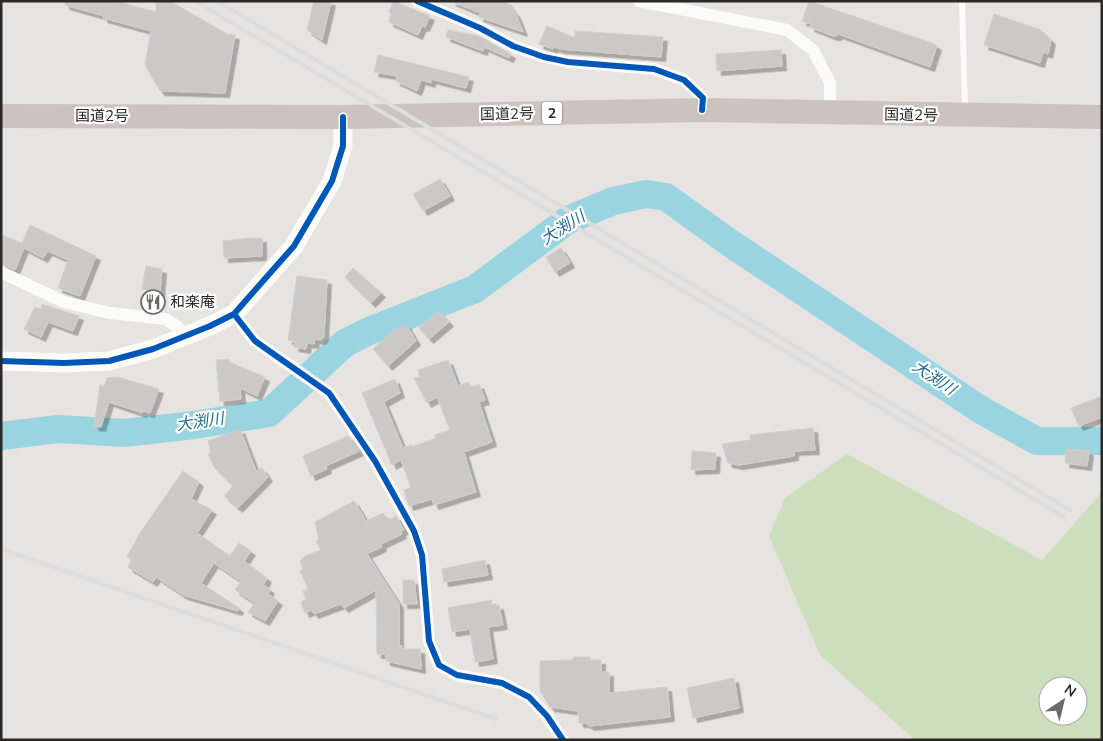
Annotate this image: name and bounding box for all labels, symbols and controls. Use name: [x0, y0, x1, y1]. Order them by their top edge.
road number: 2: [542, 102, 562, 125]
street label: 国道2号: [480, 104, 534, 124]
street label: 国道2号: [884, 105, 938, 125]
street label: 国道2号: [75, 106, 129, 126]
water label: 大渕川: [537, 205, 591, 250]
restaurant icon: 和楽庵: [140, 289, 166, 315]
place label: 和楽庵: [170, 292, 215, 312]
water label: 大渕川: [908, 355, 962, 402]
water label: 大渕川: [175, 407, 227, 436]
north arrow: [1038, 676, 1088, 726]
text: N: [1060, 680, 1080, 702]

